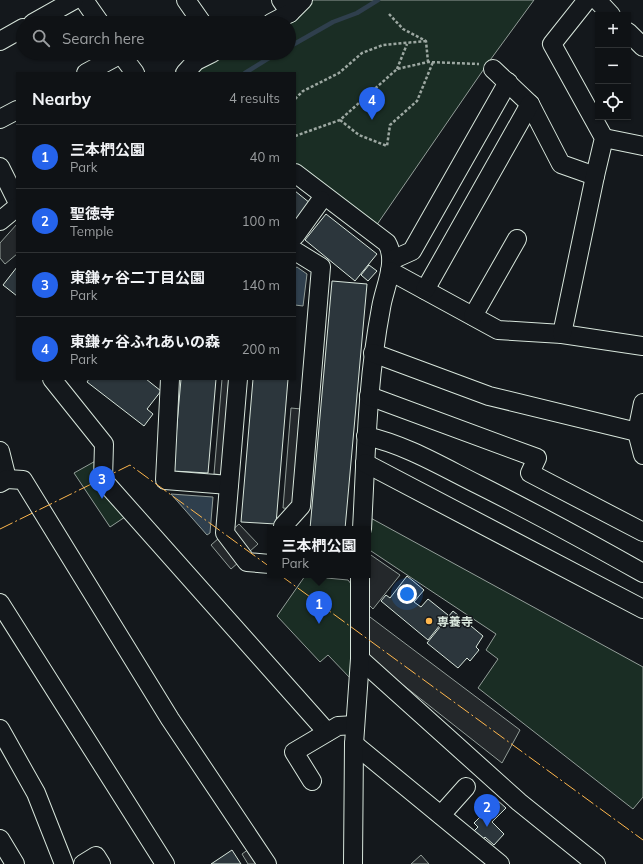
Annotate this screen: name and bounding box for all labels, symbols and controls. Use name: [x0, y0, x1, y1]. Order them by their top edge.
map controls: [595, 12, 631, 120]
button: +: [595, 12, 631, 48]
search box: [16, 16, 296, 60]
icon: search: [30, 27, 52, 49]
text: Search here: [62, 29, 144, 48]
button: −: [595, 48, 631, 84]
button: locate: [595, 84, 631, 120]
pin: 4: [359, 87, 385, 120]
text: Nearby: [32, 88, 91, 109]
text: 4 results: [229, 90, 280, 106]
text: 三本椚公園: [70, 140, 145, 159]
text: 1: [41, 149, 49, 165]
text: 40 m: [250, 149, 280, 165]
text: Park: [70, 159, 97, 175]
text: 聖徳寺: [70, 204, 115, 223]
text: 2: [41, 213, 49, 229]
text: 100 m: [242, 213, 280, 229]
text: Temple: [70, 223, 113, 239]
text: 東鎌ヶ谷二丁目公園: [70, 268, 205, 287]
text: 3: [41, 277, 49, 293]
text: 140 m: [242, 277, 280, 293]
text: Park: [70, 287, 97, 303]
text: 東鎌ヶ谷ふれあいの森: [70, 332, 220, 351]
text: 4: [41, 341, 49, 357]
text: 200 m: [242, 341, 280, 357]
text: Park: [70, 351, 97, 367]
pin: 3: [89, 466, 115, 499]
popup: [267, 526, 371, 578]
text: 三本椚公園: [281, 536, 357, 555]
text: Park: [281, 555, 309, 571]
your location: [397, 584, 417, 604]
pin: 1: [306, 591, 332, 624]
place label: 専養寺: [437, 614, 473, 629]
marker: 専養寺: [424, 616, 434, 626]
pin: 2: [474, 794, 500, 827]

